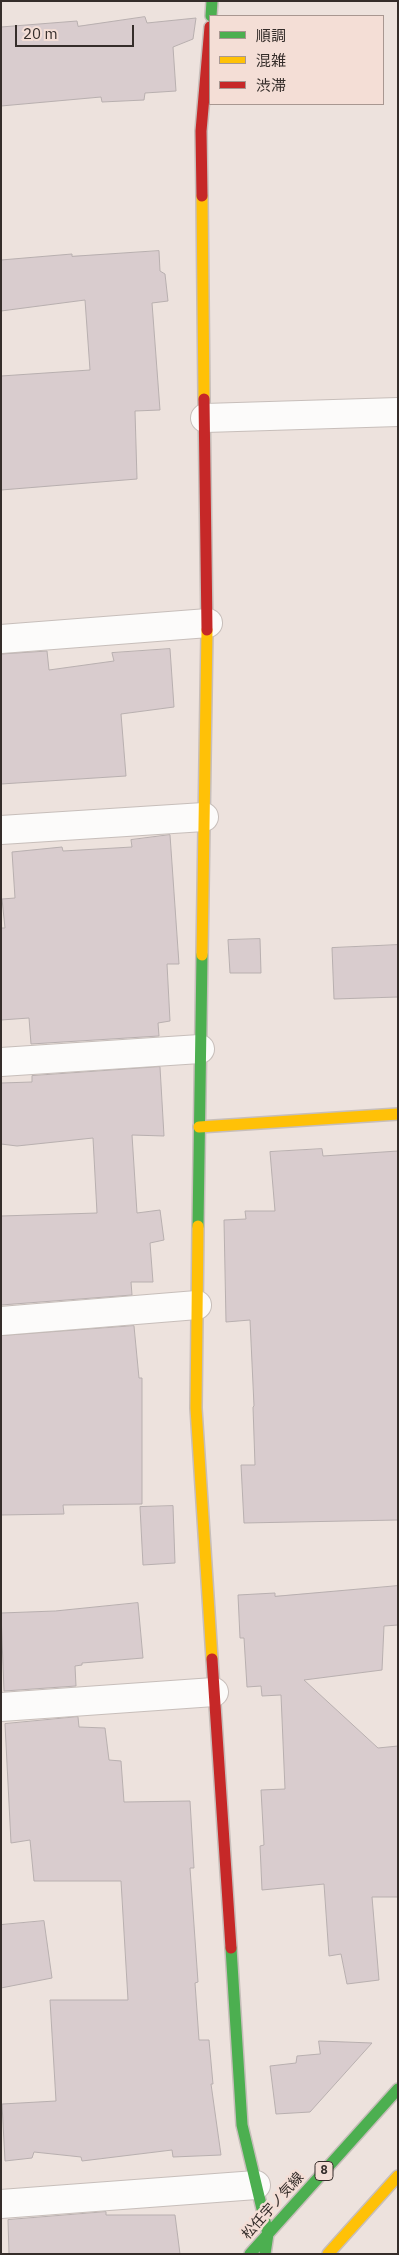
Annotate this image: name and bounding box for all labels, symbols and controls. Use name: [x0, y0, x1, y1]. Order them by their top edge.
scale bar: [18, 15, 136, 47]
legend: [209, 15, 384, 105]
text: 20 m: [23, 24, 58, 43]
text: 順調: [256, 26, 286, 45]
text: 混雑: [256, 51, 286, 70]
text: 渋滞: [256, 76, 286, 95]
road number: 8: [315, 2162, 333, 2180]
street label: 松任宇ノ気線: [239, 2169, 307, 2243]

